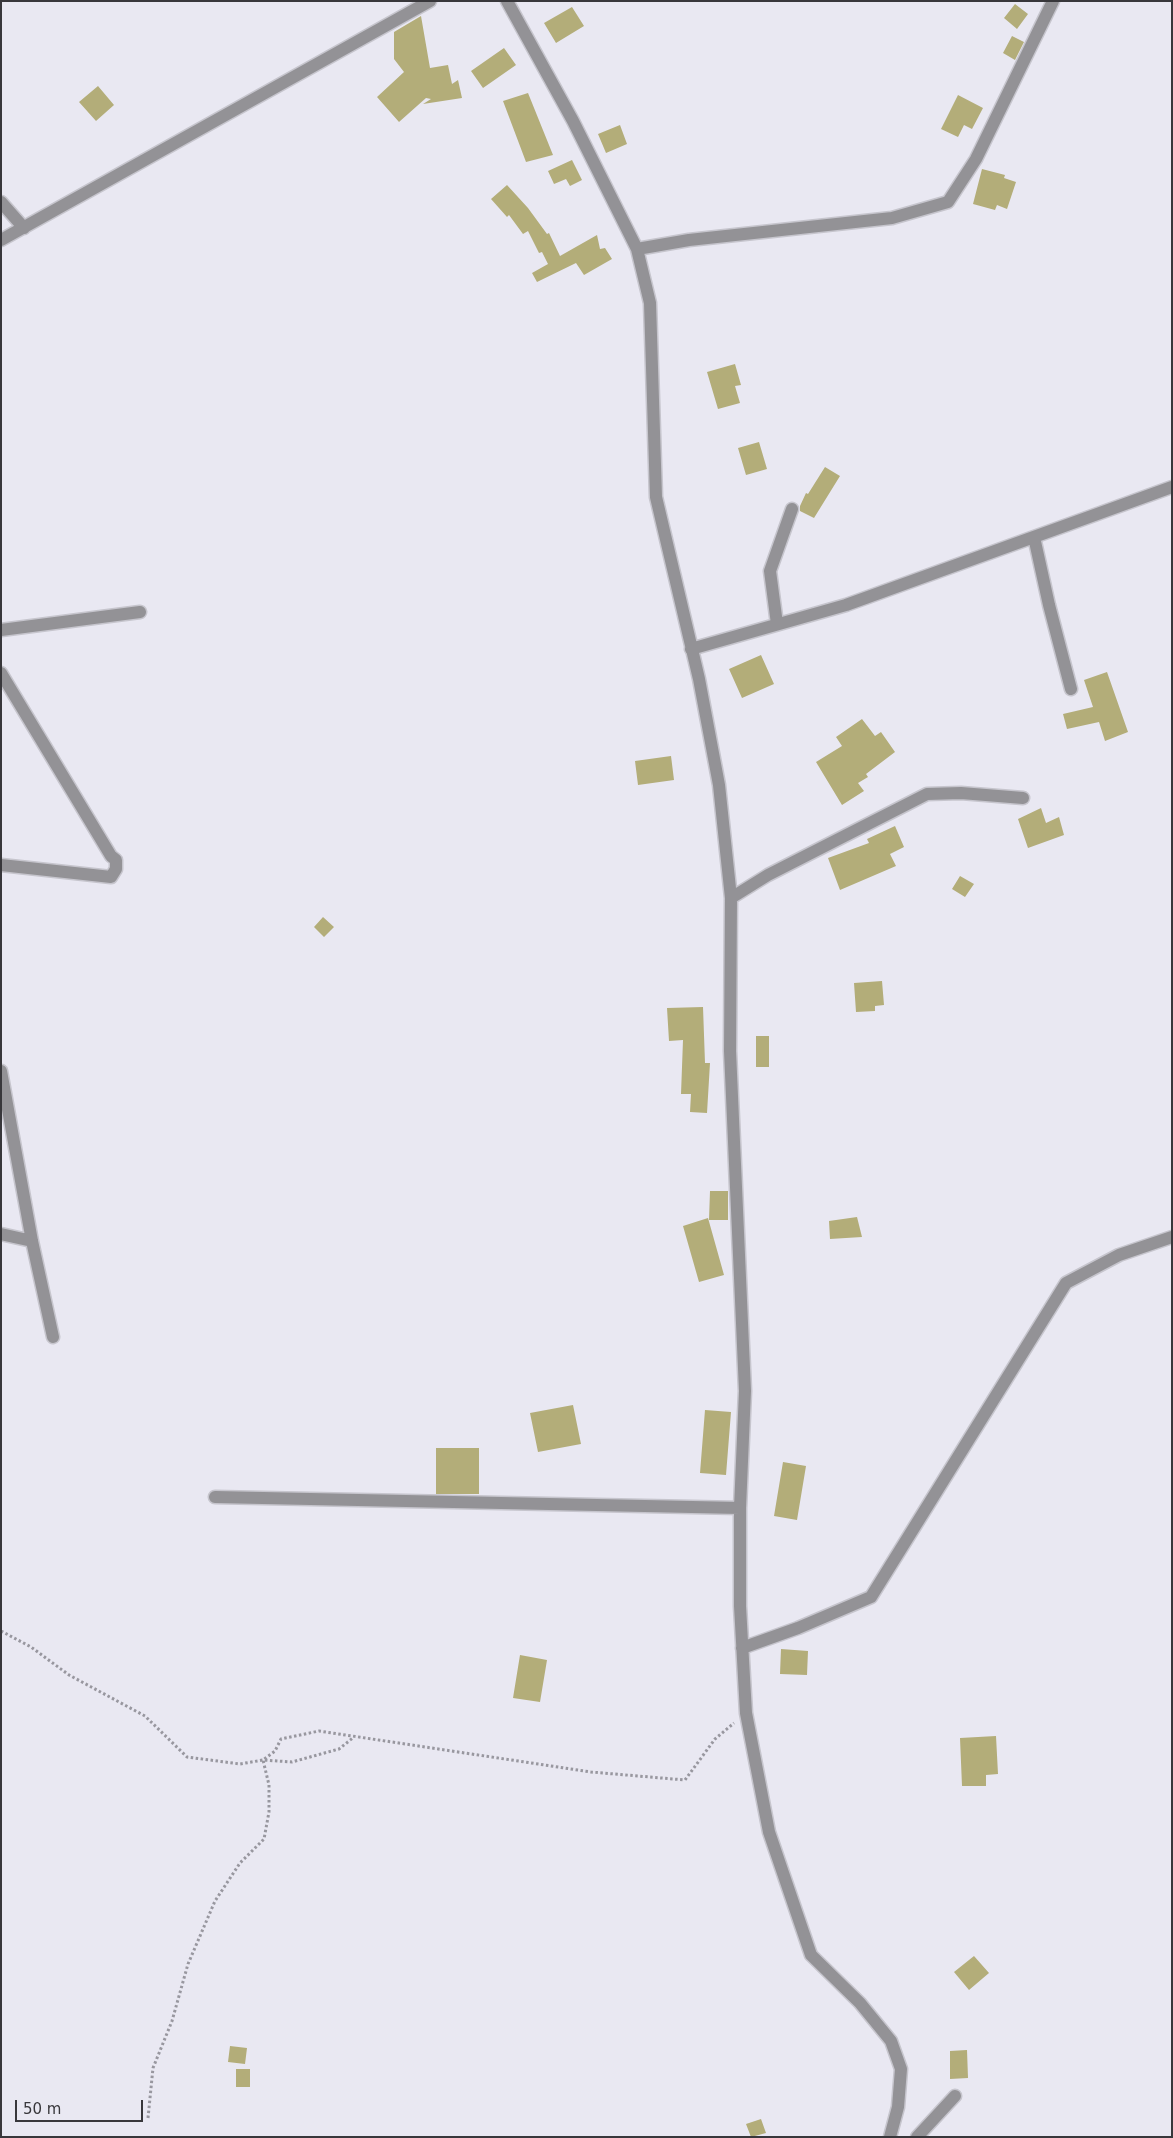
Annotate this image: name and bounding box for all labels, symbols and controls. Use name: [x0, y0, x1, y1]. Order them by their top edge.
scale bar: [18, 2090, 145, 2122]
text: 50 m: [23, 2100, 61, 2118]

